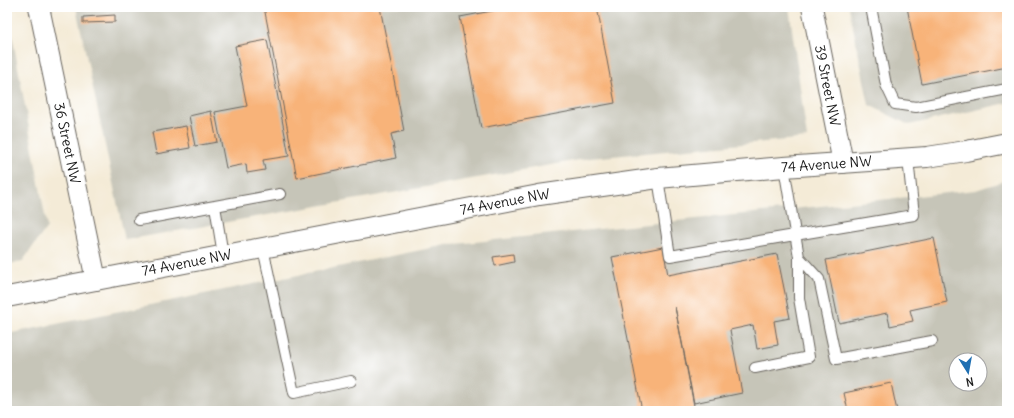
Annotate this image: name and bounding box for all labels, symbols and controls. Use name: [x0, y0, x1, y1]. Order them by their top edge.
street label: 39 Street NW: [811, 43, 845, 128]
street label: 36 Street NW: [50, 101, 85, 186]
street label: 74 Avenue NW: [781, 152, 873, 176]
street label: 74 Avenue NW: [459, 185, 551, 219]
street label: 74 Avenue NW: [140, 245, 233, 280]
north arrow: [948, 352, 988, 392]
text: N: [965, 374, 975, 389]

